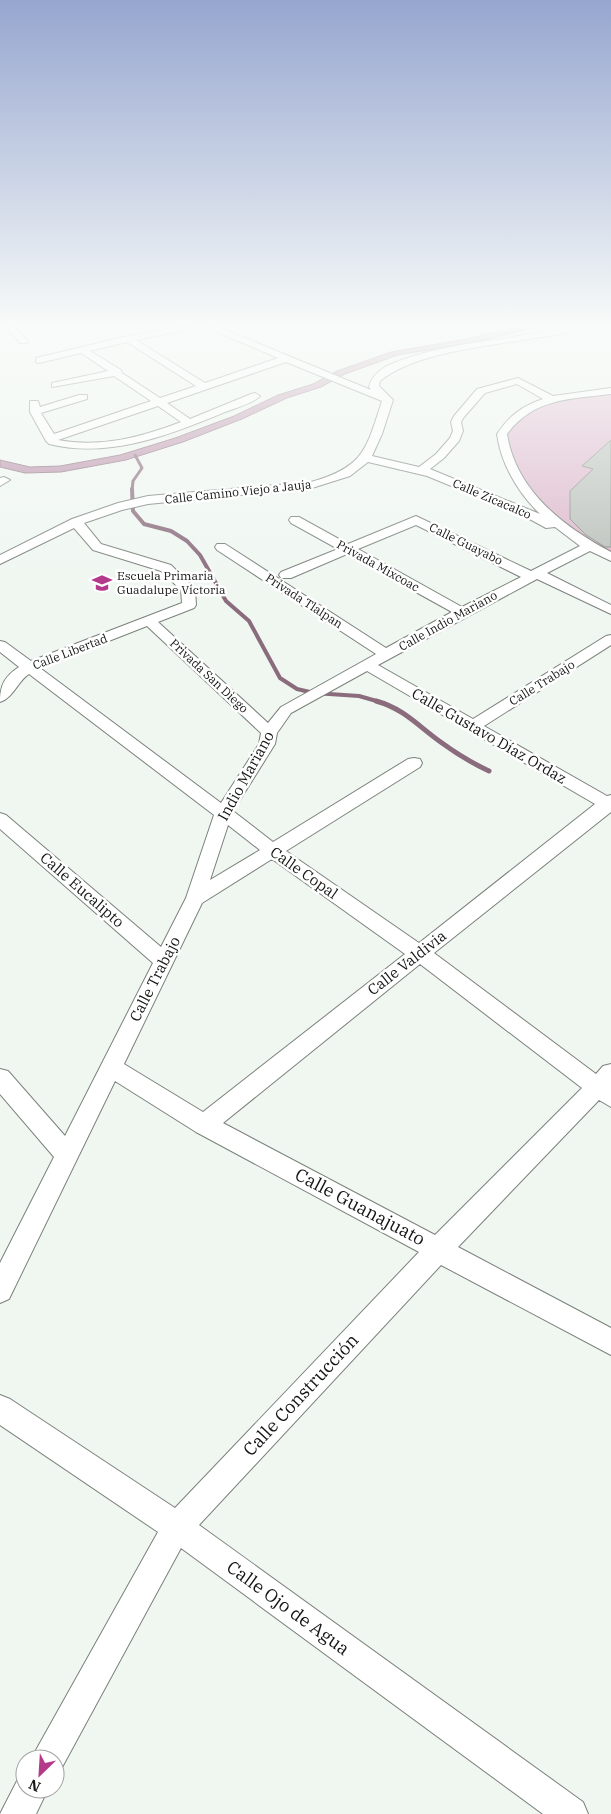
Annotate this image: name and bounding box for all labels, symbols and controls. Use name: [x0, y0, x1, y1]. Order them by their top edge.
street label: Calle Zicacalco: [451, 475, 534, 522]
street label: Calle Camino Viejo a Jauja: [164, 476, 312, 507]
street label: Calle Guayabo: [427, 519, 506, 568]
street label: Privada Mixcoac: [334, 537, 422, 595]
place label: Escuela Primaria Guadalupe Victoria: [117, 568, 226, 597]
street label: Privada Tlalpan: [263, 570, 346, 631]
school or university icon: Escuela Primaria Guadalupe Victoria: [91, 572, 113, 594]
street label: Calle Indio Mariano: [396, 587, 500, 654]
street label: Calle Libertad: [30, 630, 109, 673]
street label: Privada San Diego: [167, 635, 252, 716]
street label: Calle Trabajo: [506, 656, 577, 709]
street label: Calle Gustavo Díaz Ordaz: [408, 683, 570, 788]
street label: Indio Mariano: [213, 728, 278, 824]
street label: Calle Copal: [267, 842, 342, 903]
street label: Calle Eucalipto: [36, 848, 128, 931]
street label: Calle Valdivia: [364, 926, 450, 999]
street label: Calle Trabajo: [125, 933, 184, 1024]
street label: Calle Guanajuato: [291, 1163, 429, 1251]
street label: Calle Construcción: [238, 1329, 363, 1461]
street label: Calle Ojo de Agua: [222, 1555, 354, 1660]
north arrow: [15, 1749, 65, 1799]
text: N: [26, 1775, 43, 1796]

